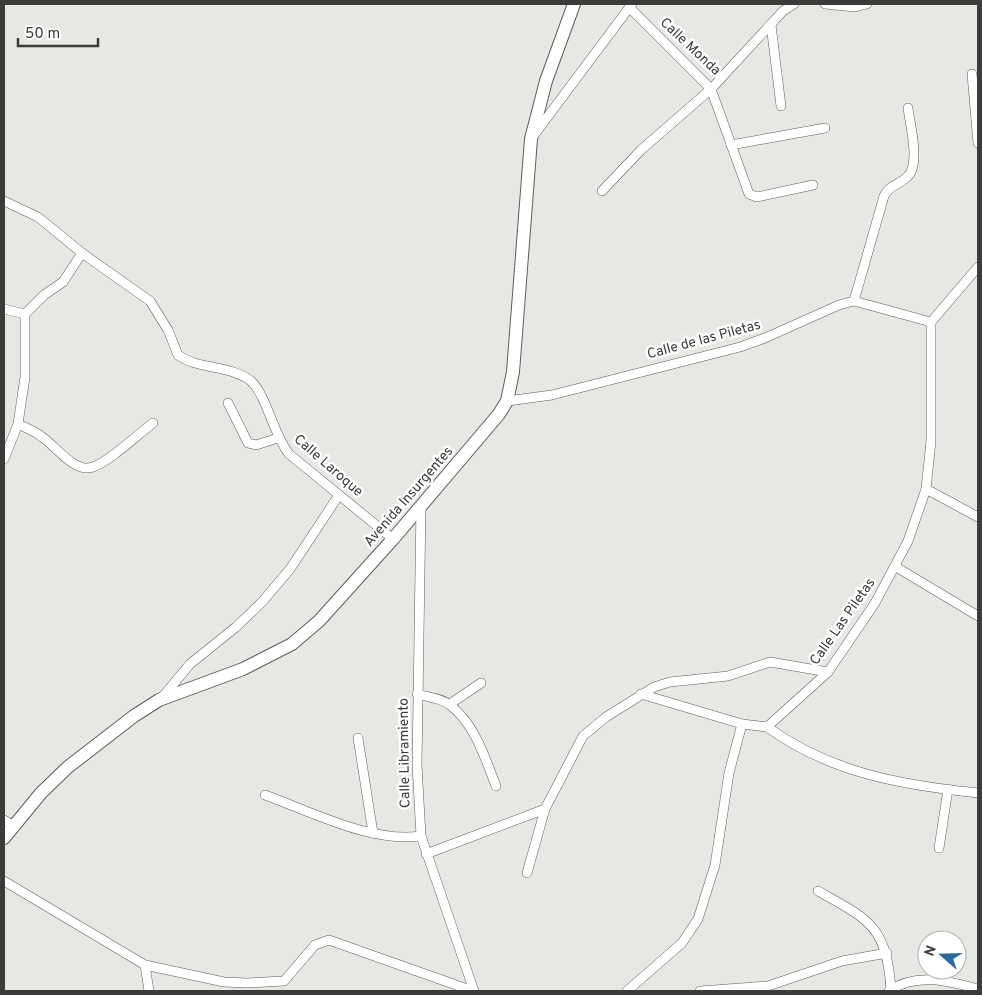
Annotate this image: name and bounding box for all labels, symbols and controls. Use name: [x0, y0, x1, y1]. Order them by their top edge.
scale bar: [18, 15, 98, 47]
street label: Calle Monda: [656, 15, 724, 79]
text: 50 m: [25, 25, 60, 44]
street label: Calle de las Piletas: [645, 317, 763, 363]
street label: Calle Laroque: [290, 431, 366, 501]
street label: Avenida Insurgentes: [361, 443, 457, 551]
street label: Calle Las Piletas: [807, 575, 879, 669]
street label: Calle Libramiento: [396, 698, 414, 808]
north arrow: [917, 930, 967, 980]
text: N: [921, 943, 941, 959]

